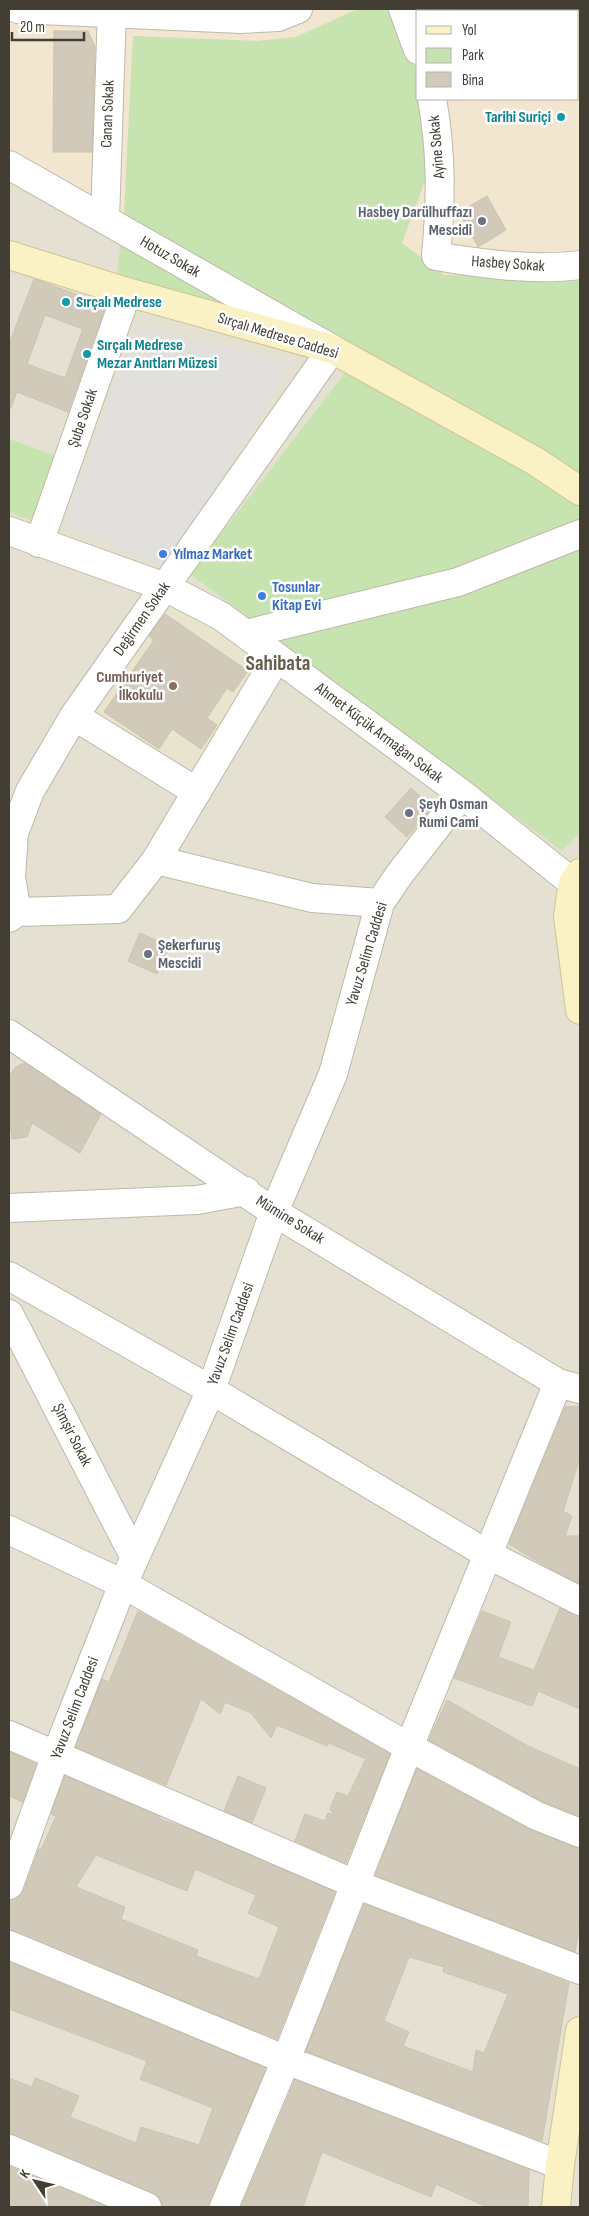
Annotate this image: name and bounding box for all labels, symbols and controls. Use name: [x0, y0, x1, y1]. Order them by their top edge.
scale bar: [12, 10, 85, 42]
legend: [416, 10, 579, 100]
text: 20 m: [20, 18, 45, 37]
text: Yol: [462, 21, 477, 40]
text: Park: [462, 46, 484, 65]
text: Bina: [462, 71, 484, 90]
street label: Canan Sokak: [97, 80, 119, 148]
place label: Tarihi Suriçi: [485, 108, 551, 127]
marker: Tarihi Suriçi: [555, 111, 567, 123]
street label: Ayine Sokak: [425, 115, 449, 180]
place label: Hasbey Darülhuffazı Mescidi: [358, 203, 472, 240]
marker: Hasbey Darülhuffazı Mescidi: [476, 215, 488, 227]
street label: Hotuz Sokak: [136, 232, 204, 282]
street label: Hasbey Sokak: [471, 252, 545, 276]
place label: Sırçalı Medrese: [76, 293, 162, 312]
marker: Sırçalı Medrese: [60, 296, 72, 308]
street label: Sırçalı Medrese Caddesi: [215, 309, 341, 363]
place label: Sırçalı Medrese Mezar Anıtları Müzesi: [97, 336, 217, 373]
marker: Sırçalı Medrese Mezar Anıtları Müzesi: [81, 348, 93, 360]
street label: Şube Sokak: [64, 386, 102, 450]
place label: Yılmaz Market: [173, 545, 252, 564]
marker: Yılmaz Market: [157, 548, 169, 560]
street label: Değirmen Sokak: [109, 578, 175, 660]
place label: Tosunlar Kitap Evi: [272, 578, 321, 615]
marker: Tosunlar Kitap Evi: [256, 590, 268, 602]
district label: Sahibata: [246, 651, 310, 676]
place label: Cumhuriyet İlkokulu: [96, 668, 163, 705]
street label: Ahmet Küçük Armağan Sokak: [310, 678, 447, 787]
marker: Cumhuriyet İlkokulu: [167, 680, 179, 692]
place label: Şeyh Osman Rumi Cami: [419, 795, 488, 832]
marker: Şeyh Osman Rumi Cami: [403, 807, 415, 819]
street label: Yavuz Selim Caddesi: [342, 900, 392, 1008]
place label: Şekerfuruş Mescidi: [158, 936, 221, 973]
marker: Şekerfuruş Mescidi: [142, 948, 154, 960]
street label: Mümine Sokak: [252, 1192, 328, 1248]
street label: Yavuz Selim Caddesi: [204, 1280, 258, 1388]
street label: Şimşir Sokak: [48, 1400, 96, 1470]
street label: Yavuz Selim Caddesi: [47, 1654, 103, 1762]
north arrow: [10, 2156, 60, 2206]
text: K: [16, 2166, 34, 2182]

